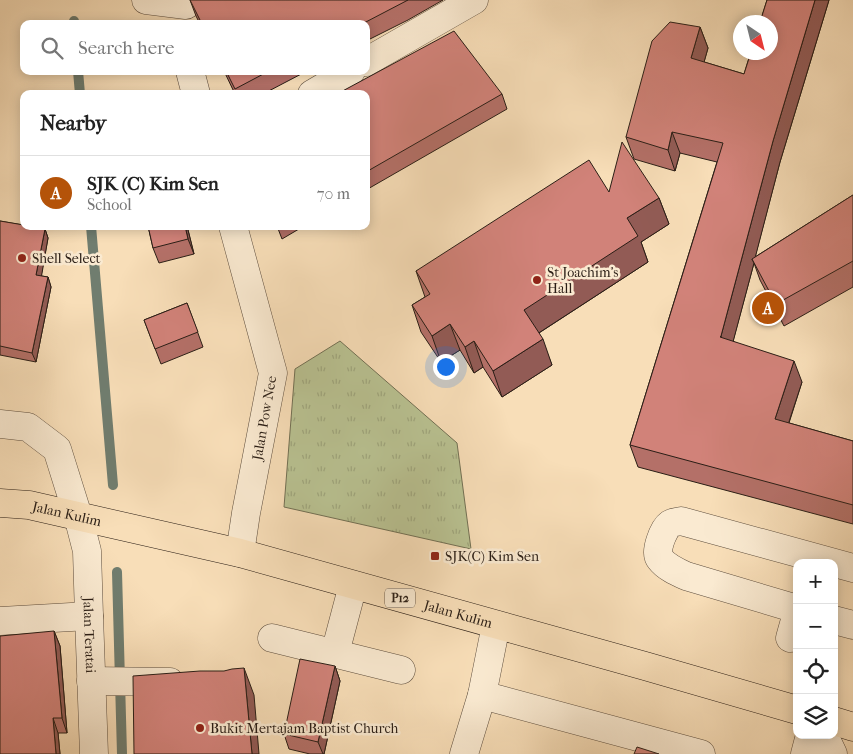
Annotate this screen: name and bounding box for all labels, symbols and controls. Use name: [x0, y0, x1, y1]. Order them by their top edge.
north arrow: [733, 15, 778, 60]
search box: [20, 20, 370, 75]
icon: search: [38, 34, 66, 62]
text: Search here: [78, 37, 174, 59]
text: Nearby: [40, 111, 106, 135]
text: SJK (C) Kim Sen: [87, 173, 219, 195]
text: A: [51, 184, 61, 203]
text: 70 m: [317, 184, 350, 203]
text: School: [87, 195, 132, 214]
place label: Shell Select: [32, 250, 101, 267]
marker: Shell Select: [16, 252, 28, 264]
place label: St Joachim's Hall: [547, 264, 619, 297]
marker: St Joachim's Hall: [531, 274, 543, 286]
pin: A: [752, 289, 784, 327]
your location: [433, 354, 459, 380]
street label: Jalan Pow Nee: [249, 374, 280, 463]
street label: Jalan Kulim: [30, 498, 103, 530]
place label: SJK(C) Kim Sen: [445, 548, 539, 565]
marker: SJK(C) Kim Sen: [429, 550, 441, 562]
map controls: [793, 559, 838, 739]
button: +: [793, 559, 838, 604]
road number: P12: [385, 588, 415, 608]
street label: Jalan Teratai: [79, 596, 99, 673]
street label: Jalan Kulim: [421, 596, 495, 632]
button: −: [793, 604, 838, 649]
button: locate: [793, 649, 838, 694]
button: layers: [793, 694, 838, 739]
place label: Bukit Mertajam Baptist Church: [210, 720, 399, 737]
marker: Bukit Mertajam Baptist Church: [194, 722, 206, 734]

